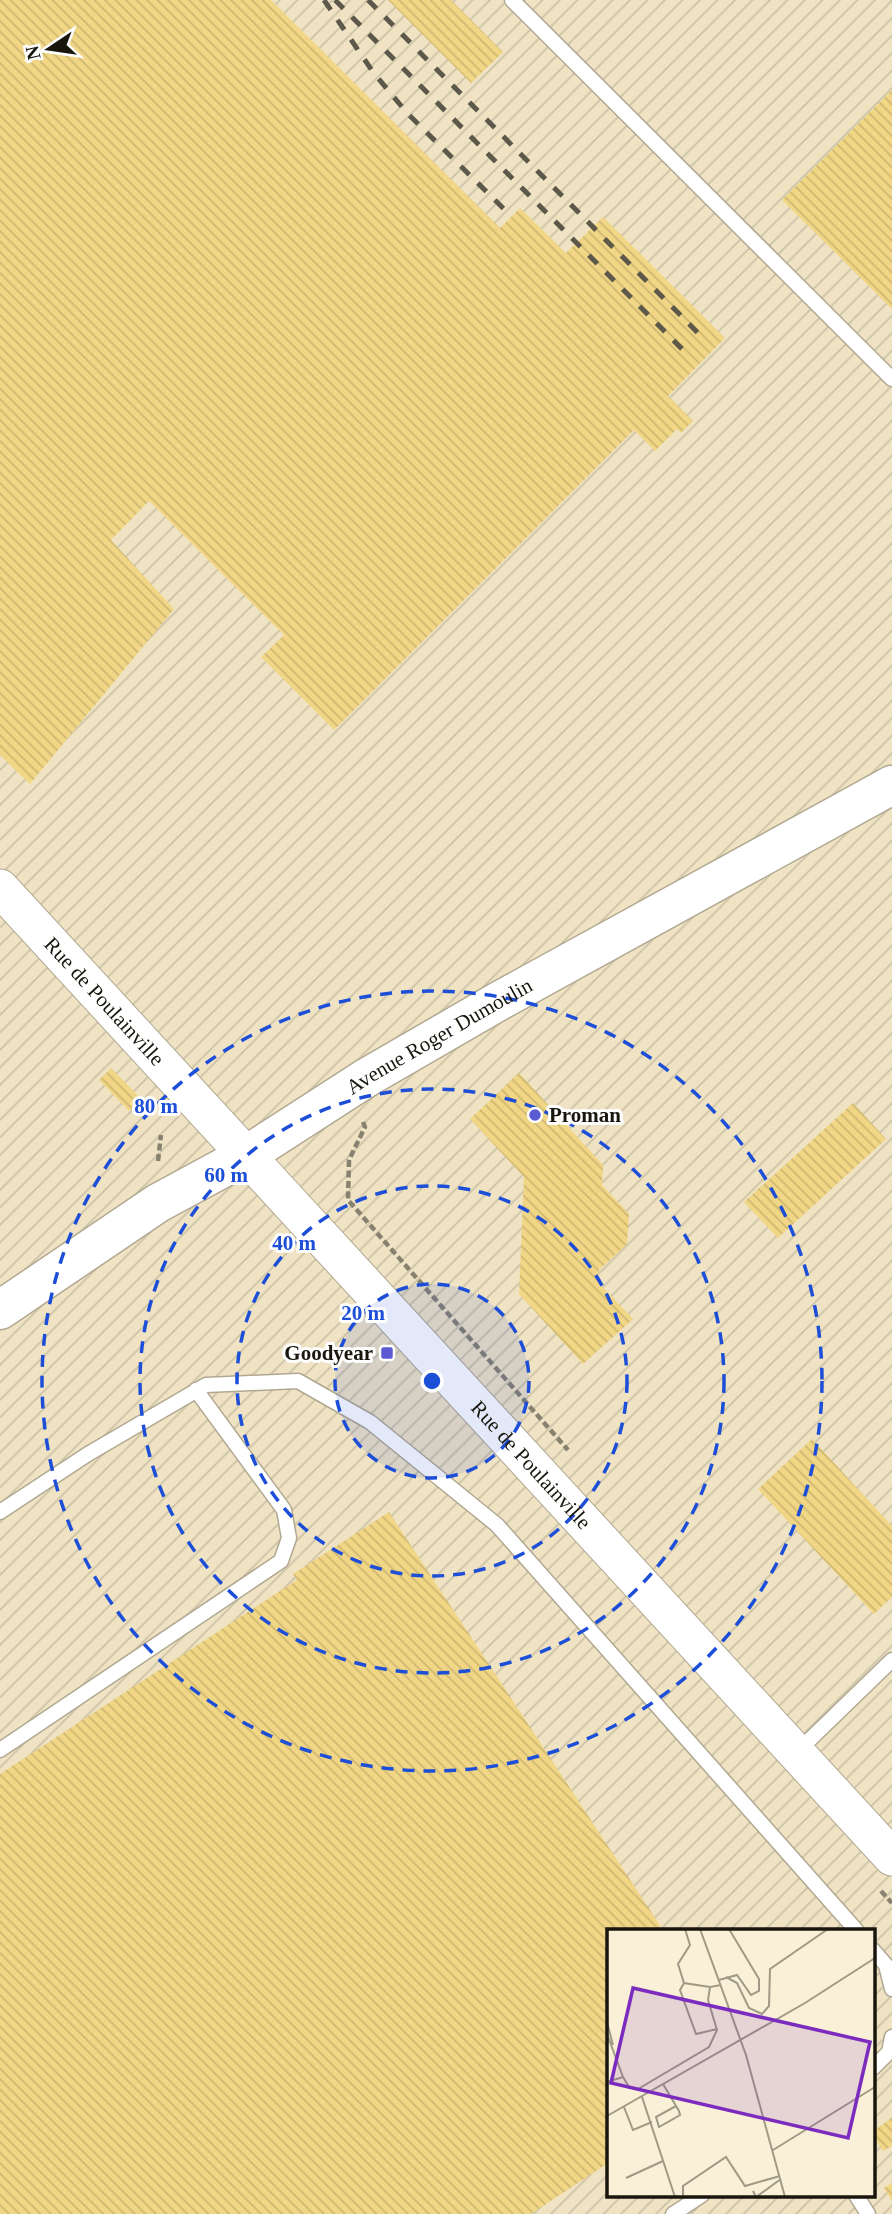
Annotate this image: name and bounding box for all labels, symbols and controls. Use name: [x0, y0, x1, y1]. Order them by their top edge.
north arrow: [14, 14, 84, 84]
text: N: [21, 43, 45, 62]
street label: Rue de Poulainville: [39, 932, 169, 1070]
street label: Avenue Roger Dumoulin: [342, 973, 537, 1100]
text: 80 m: [134, 1094, 178, 1118]
place label: Proman: [549, 1103, 621, 1127]
marker: Proman: [527, 1107, 543, 1123]
text: 60 m: [204, 1163, 248, 1187]
text: 40 m: [272, 1231, 316, 1255]
text: 20 m: [341, 1301, 385, 1325]
place label: Goodyear: [284, 1341, 373, 1365]
marker: Goodyear: [379, 1345, 395, 1361]
centre of rings: [420, 1369, 444, 1393]
street label: Rue de Poulainville: [466, 1396, 596, 1534]
inset map: [607, 1929, 874, 2196]

